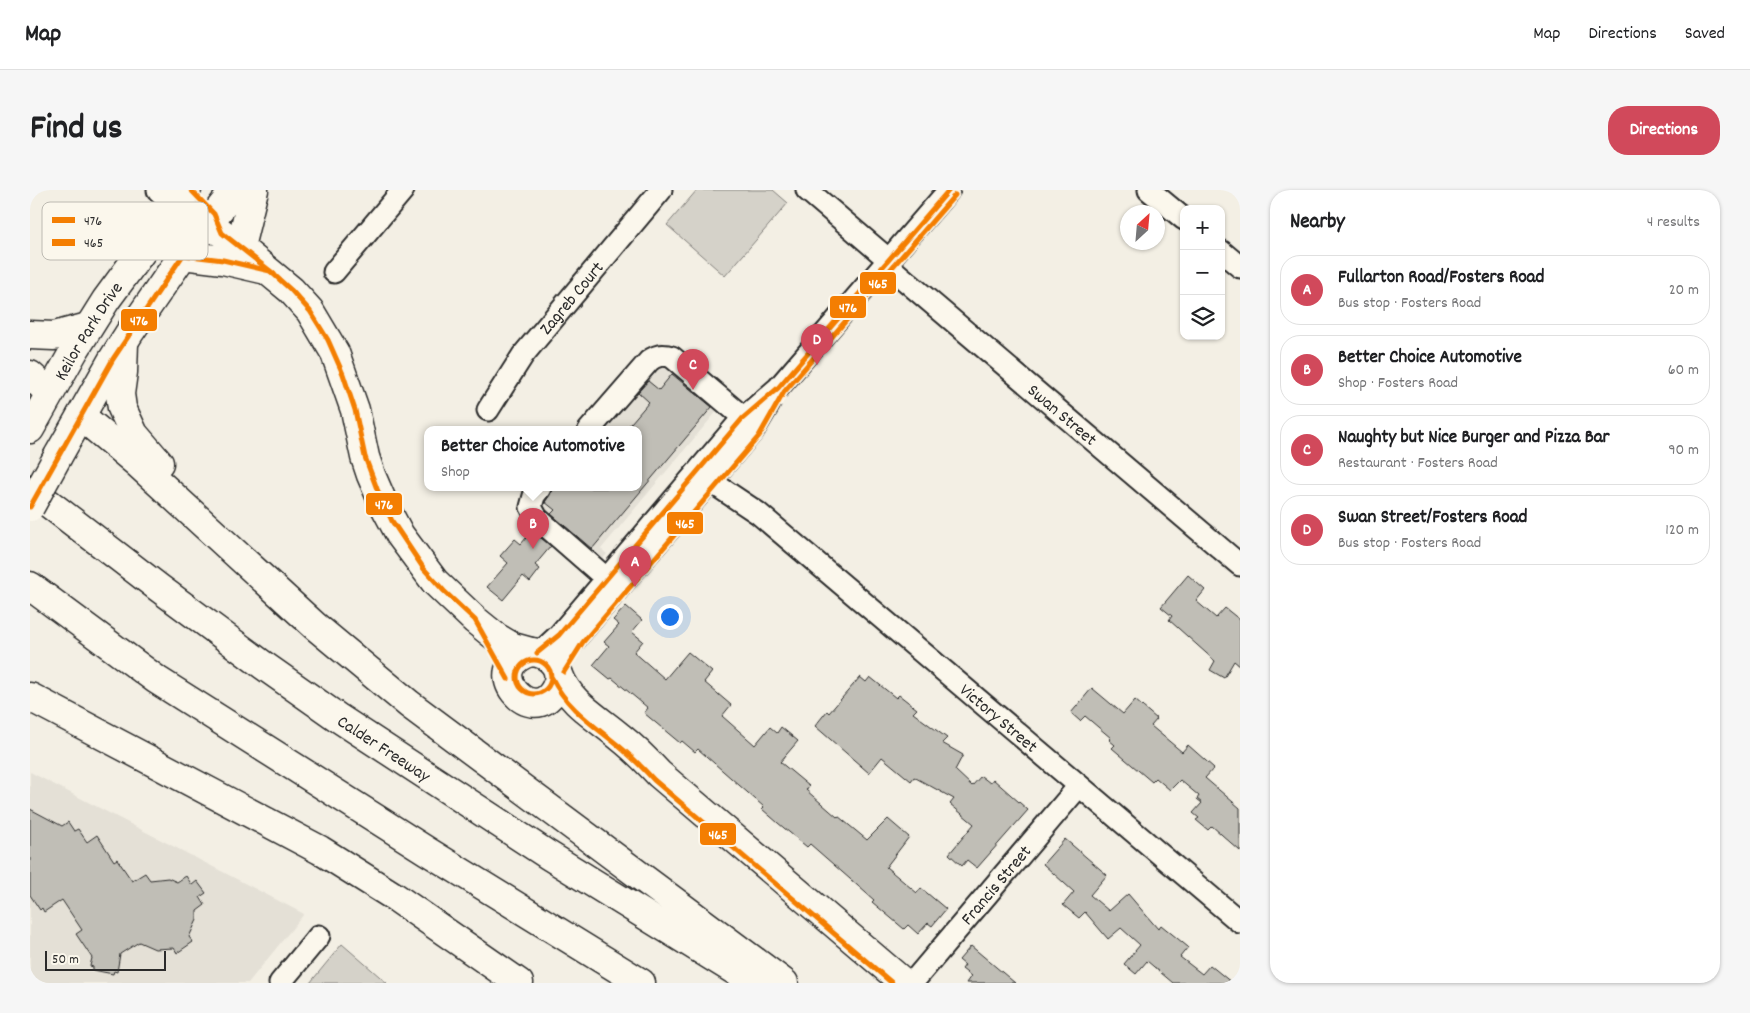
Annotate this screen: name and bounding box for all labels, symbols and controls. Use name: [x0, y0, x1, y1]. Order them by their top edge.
text: Map: [25, 18, 61, 52]
text: Map: [1533, 22, 1560, 47]
text: Directions: [1588, 22, 1657, 47]
text: Saved: [1685, 22, 1725, 47]
text: Find us: [30, 105, 122, 155]
button: Directions: [1608, 106, 1720, 155]
legend: [42, 202, 208, 260]
north arrow: [1120, 205, 1165, 250]
map controls: [1180, 205, 1225, 340]
button: +: [1180, 205, 1225, 250]
text: Nearby: [1290, 208, 1345, 238]
text: 4 results: [1647, 211, 1700, 234]
text: 476: [84, 212, 102, 232]
text: 465: [84, 234, 103, 254]
button: −: [1180, 250, 1225, 295]
street label: Zagreb Court: [535, 257, 611, 341]
text: Fullarton Road/Fosters Road: [1338, 265, 1544, 292]
line badge: 465: [859, 271, 897, 295]
text: 465: [868, 275, 888, 295]
street label: Keilor Park Drive: [50, 278, 130, 386]
text: A: [1303, 279, 1311, 302]
text: 20 m: [1669, 279, 1699, 302]
text: Bus stop · Fosters Road: [1338, 292, 1481, 315]
line badge: 476: [829, 295, 867, 319]
button: layers: [1180, 295, 1225, 340]
text: 476: [839, 299, 857, 319]
line badge: 476: [120, 308, 158, 332]
text: 476: [130, 312, 148, 332]
pin: D: [801, 324, 833, 365]
text: Better Choice Automotive: [1338, 345, 1522, 372]
pin: C: [677, 349, 709, 390]
text: B: [1303, 359, 1311, 382]
text: 60 m: [1668, 359, 1699, 382]
text: Shop · Fosters Road: [1338, 372, 1458, 395]
street label: Swan Street: [1021, 379, 1102, 453]
text: Naughty but Nice Burger and Pizza Bar: [1338, 425, 1610, 452]
popup: [424, 426, 642, 491]
text: Better Choice Automotive: [441, 434, 625, 461]
text: C: [1303, 439, 1311, 462]
text: 90 m: [1668, 439, 1699, 462]
text: Restaurant · Fosters Road: [1338, 452, 1498, 475]
text: Shop: [441, 461, 470, 484]
line badge: 476: [365, 492, 403, 516]
text: 476: [375, 496, 393, 516]
text: Swan Street/Fosters Road: [1338, 505, 1527, 532]
pin: B: [517, 508, 549, 549]
line badge: 465: [666, 511, 704, 535]
text: 465: [675, 515, 695, 535]
text: D: [1303, 519, 1311, 542]
text: 120 m: [1665, 519, 1699, 542]
text: Bus stop · Fosters Road: [1338, 532, 1481, 555]
pin: A: [619, 546, 651, 587]
your location: [657, 604, 683, 630]
street label: Victory Street: [953, 679, 1042, 760]
street label: Calder Freeway: [331, 710, 435, 790]
line badge: 465: [699, 822, 737, 846]
text: 465: [708, 826, 728, 846]
street label: Francis Street: [956, 841, 1039, 932]
scale bar: [45, 948, 166, 971]
text: 50 m: [52, 950, 79, 970]

